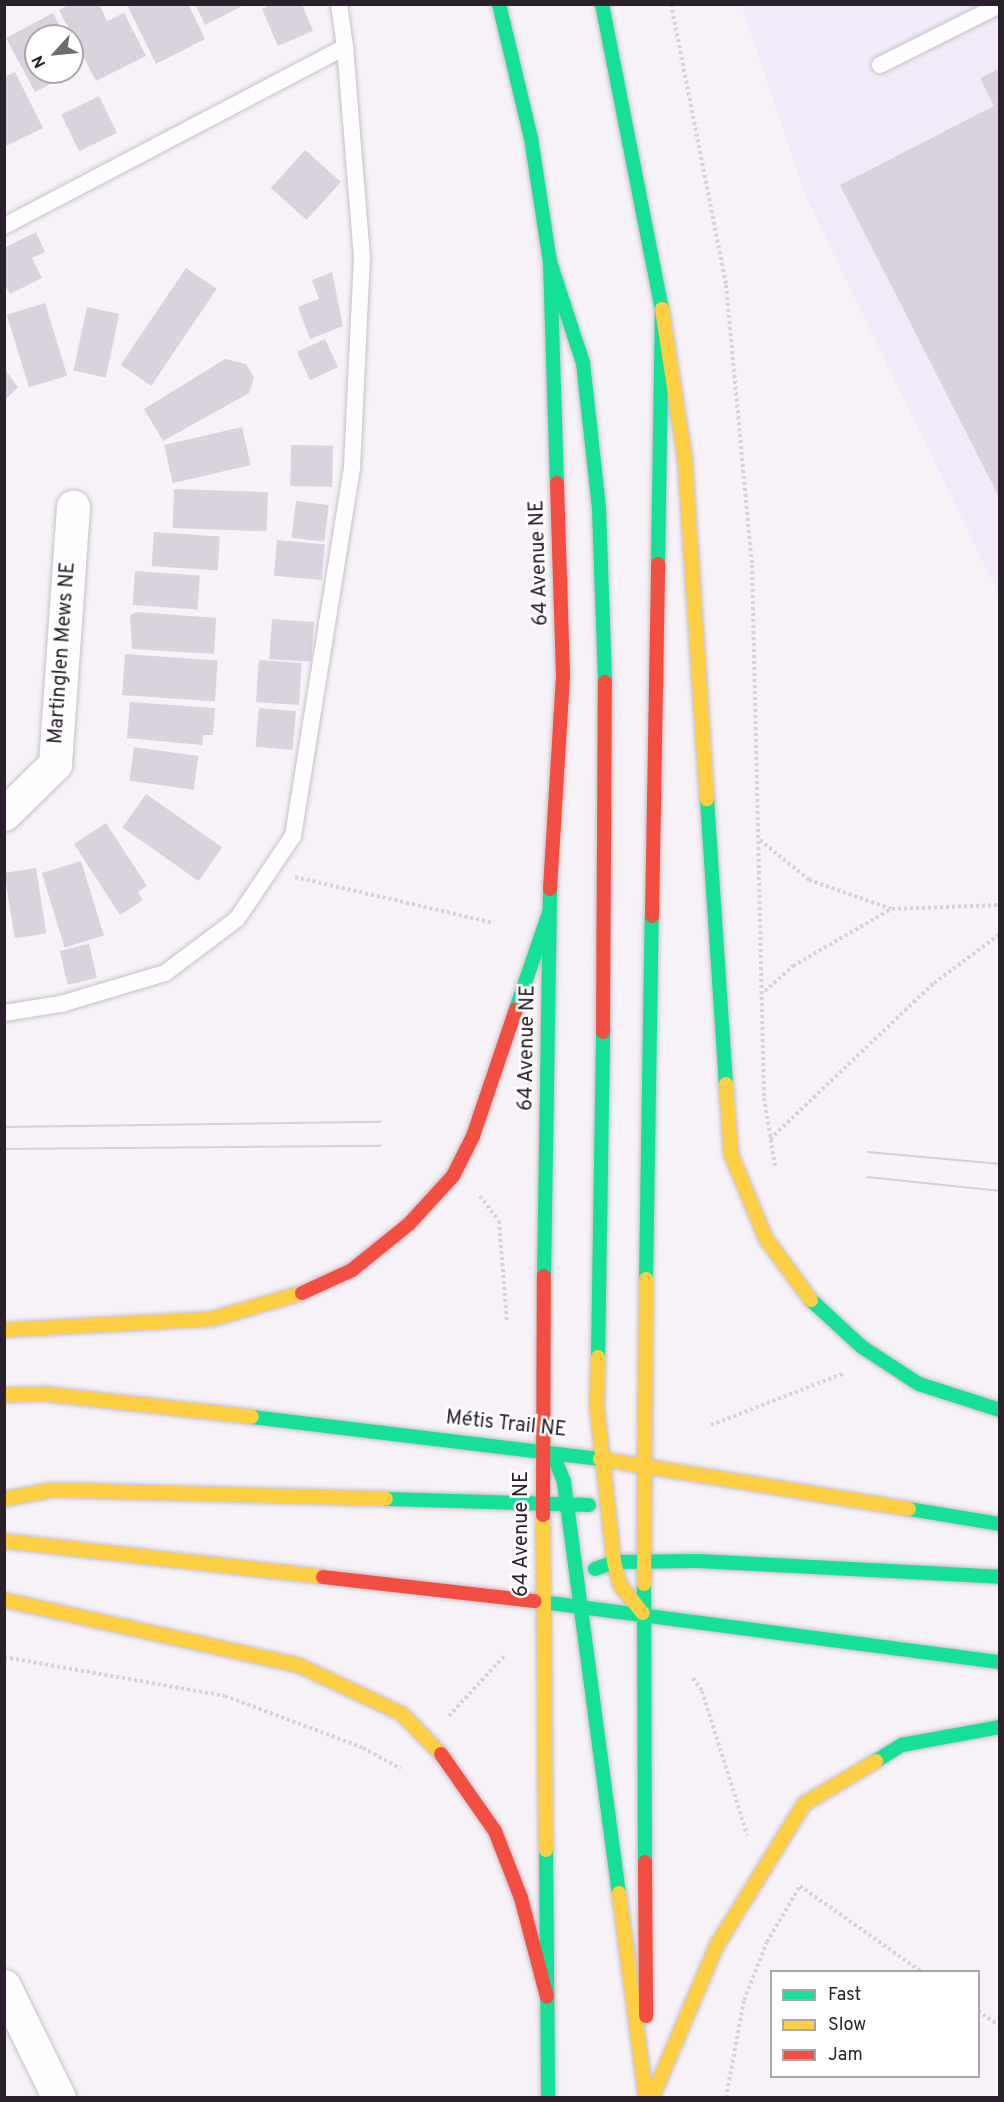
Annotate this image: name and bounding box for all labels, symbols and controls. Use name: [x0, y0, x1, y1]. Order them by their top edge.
north arrow: [24, 24, 84, 84]
text: N: [28, 52, 51, 71]
street label: 64 Avenue NE: [526, 499, 554, 627]
street label: Martinglen Mews NE: [45, 561, 81, 745]
street label: 64 Avenue NE: [515, 984, 541, 1112]
street label: Métis Trail NE: [444, 1407, 568, 1443]
street label: 64 Avenue NE: [510, 1471, 534, 1597]
legend: [770, 1970, 980, 2078]
text: Fast: [828, 1984, 861, 2007]
text: Slow: [828, 2014, 866, 2037]
text: Jam: [828, 2044, 863, 2067]

